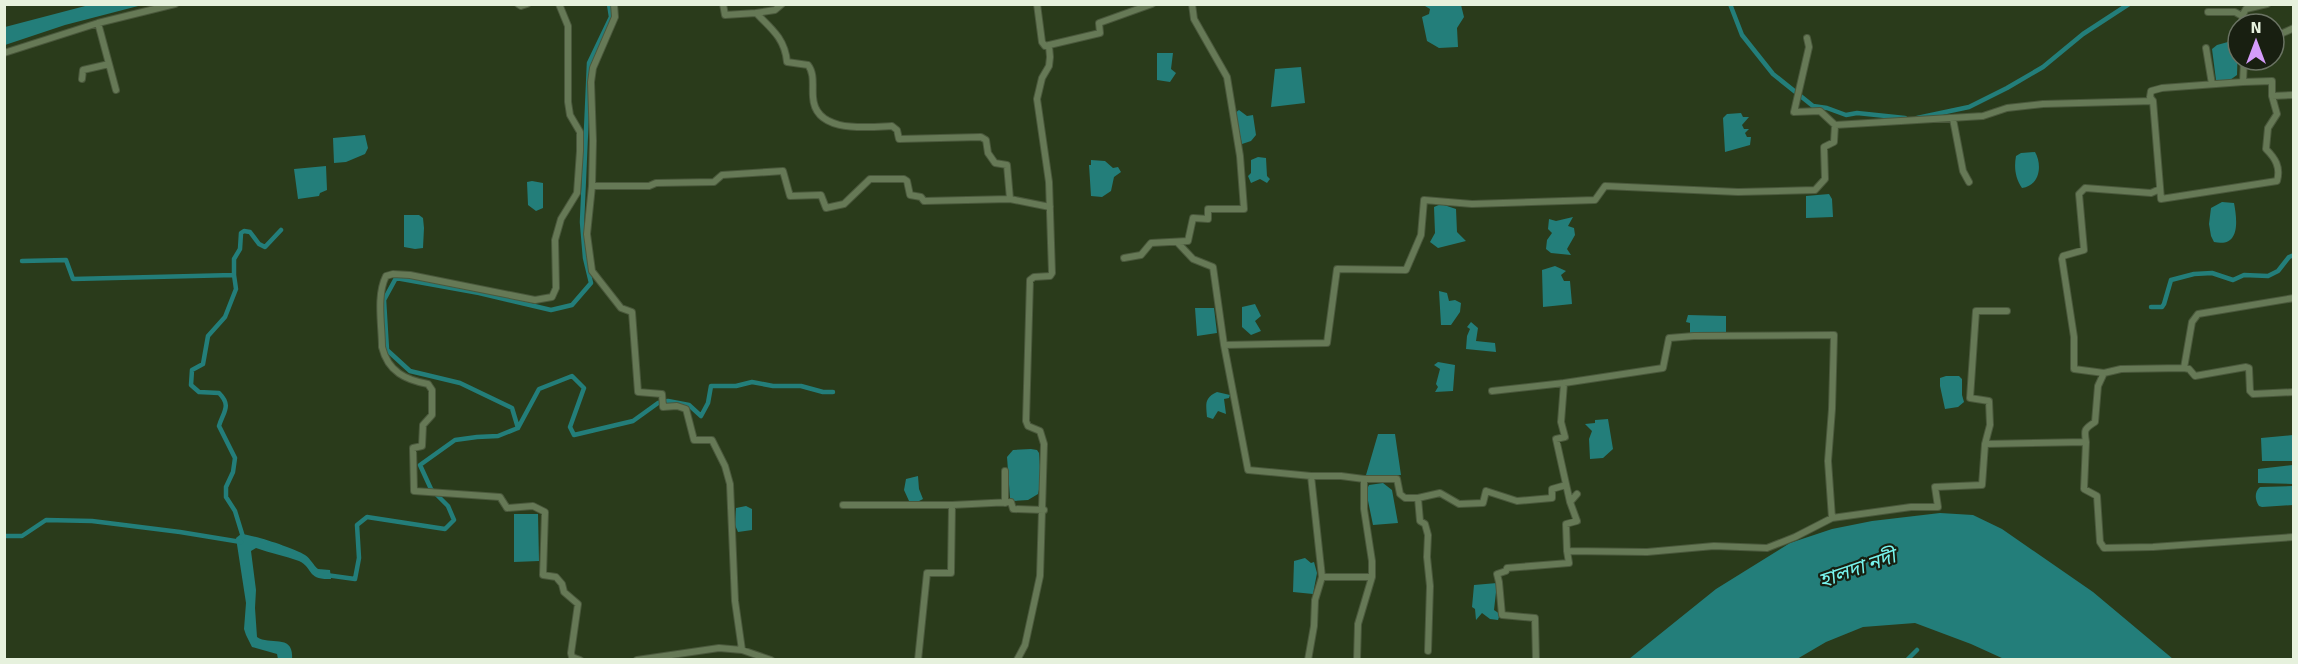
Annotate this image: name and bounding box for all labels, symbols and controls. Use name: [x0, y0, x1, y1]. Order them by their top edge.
north arrow: [2226, 12, 2286, 72]
text: N: [2250, 18, 2262, 38]
water label: হালদা নদী: [1815, 542, 1902, 593]

